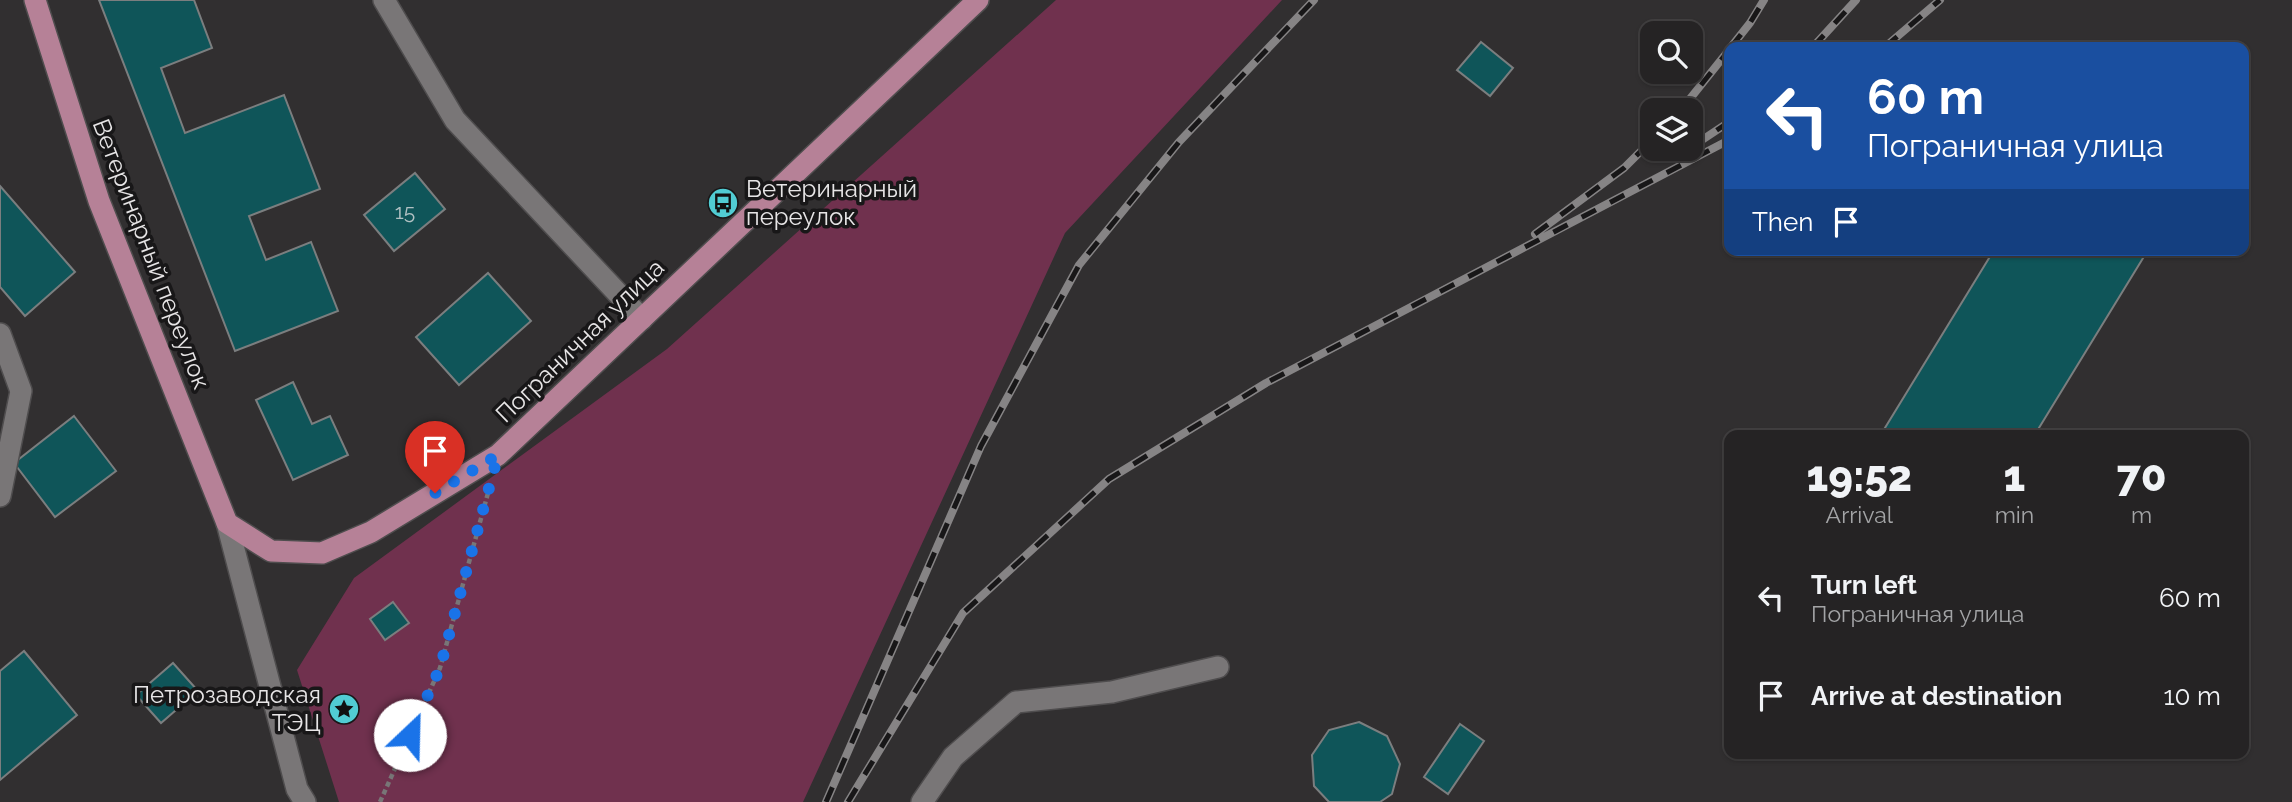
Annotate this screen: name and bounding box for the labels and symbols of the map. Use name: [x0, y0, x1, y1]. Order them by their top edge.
street label: Ветеринарный переулок: [87, 115, 216, 393]
place label: Ветеринарный переулок: [746, 174, 917, 231]
bus stop icon: Ветеринарный переулок: [706, 186, 740, 220]
house number: 15: [395, 199, 415, 224]
street label: Пограничная улица: [490, 253, 670, 428]
pin: [405, 421, 465, 493]
place label: Петрозаводская ТЭЦ: [133, 680, 321, 737]
place icon: Петрозаводская ТЭЦ: [327, 692, 361, 726]
position arrow: [373, 698, 447, 772]

